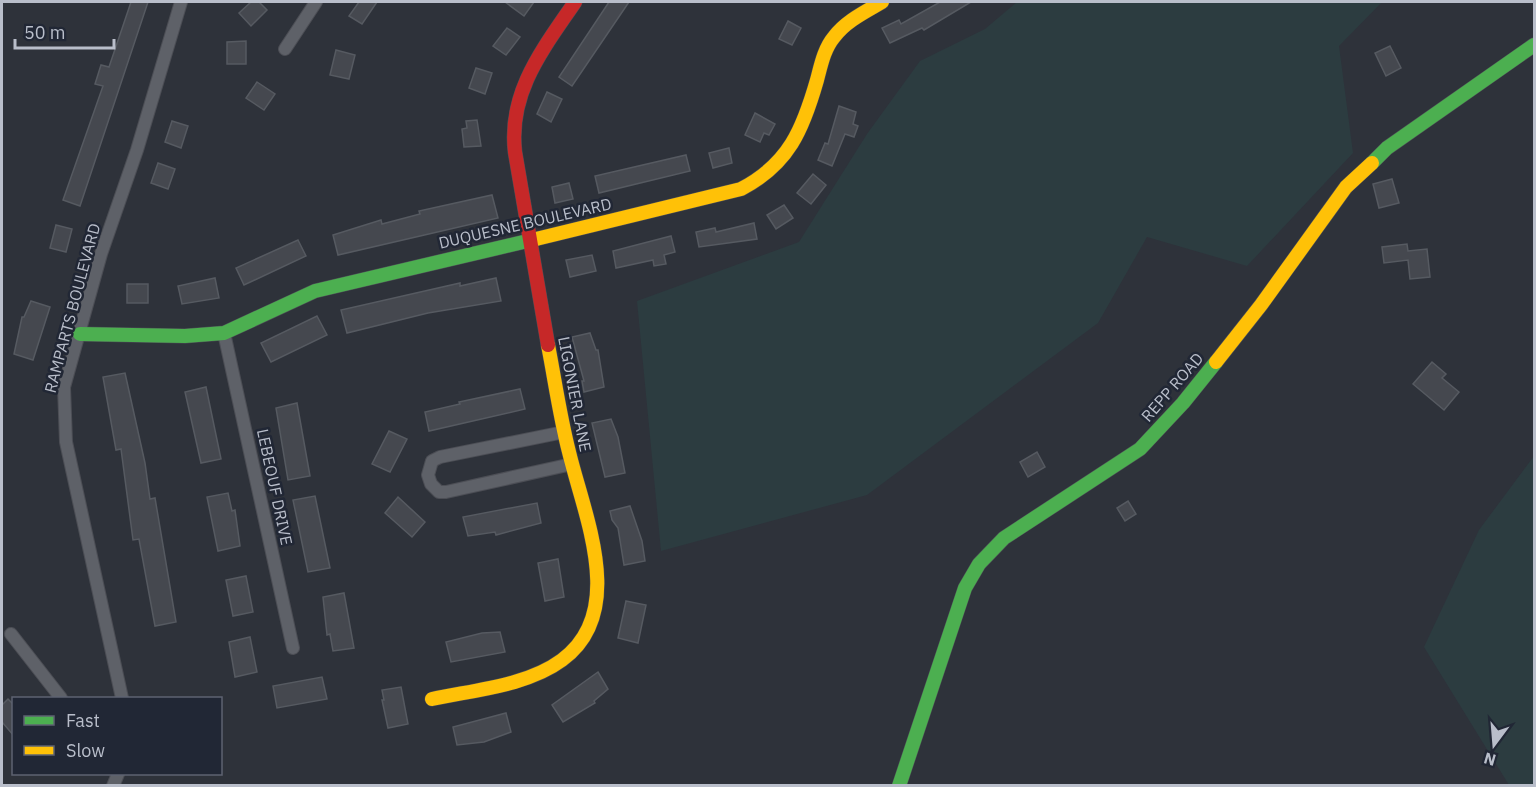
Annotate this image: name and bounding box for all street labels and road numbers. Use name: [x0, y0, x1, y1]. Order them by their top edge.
street label: DUQUESNE BOULEVARD: [437, 193, 613, 253]
street label: RAMPARTS BOULEVARD: [40, 221, 104, 395]
street label: LIGONIER LANE: [554, 335, 596, 453]
street label: REPP ROAD: [1137, 348, 1207, 426]
street label: LEBEOUF DRIVE: [253, 427, 297, 547]

